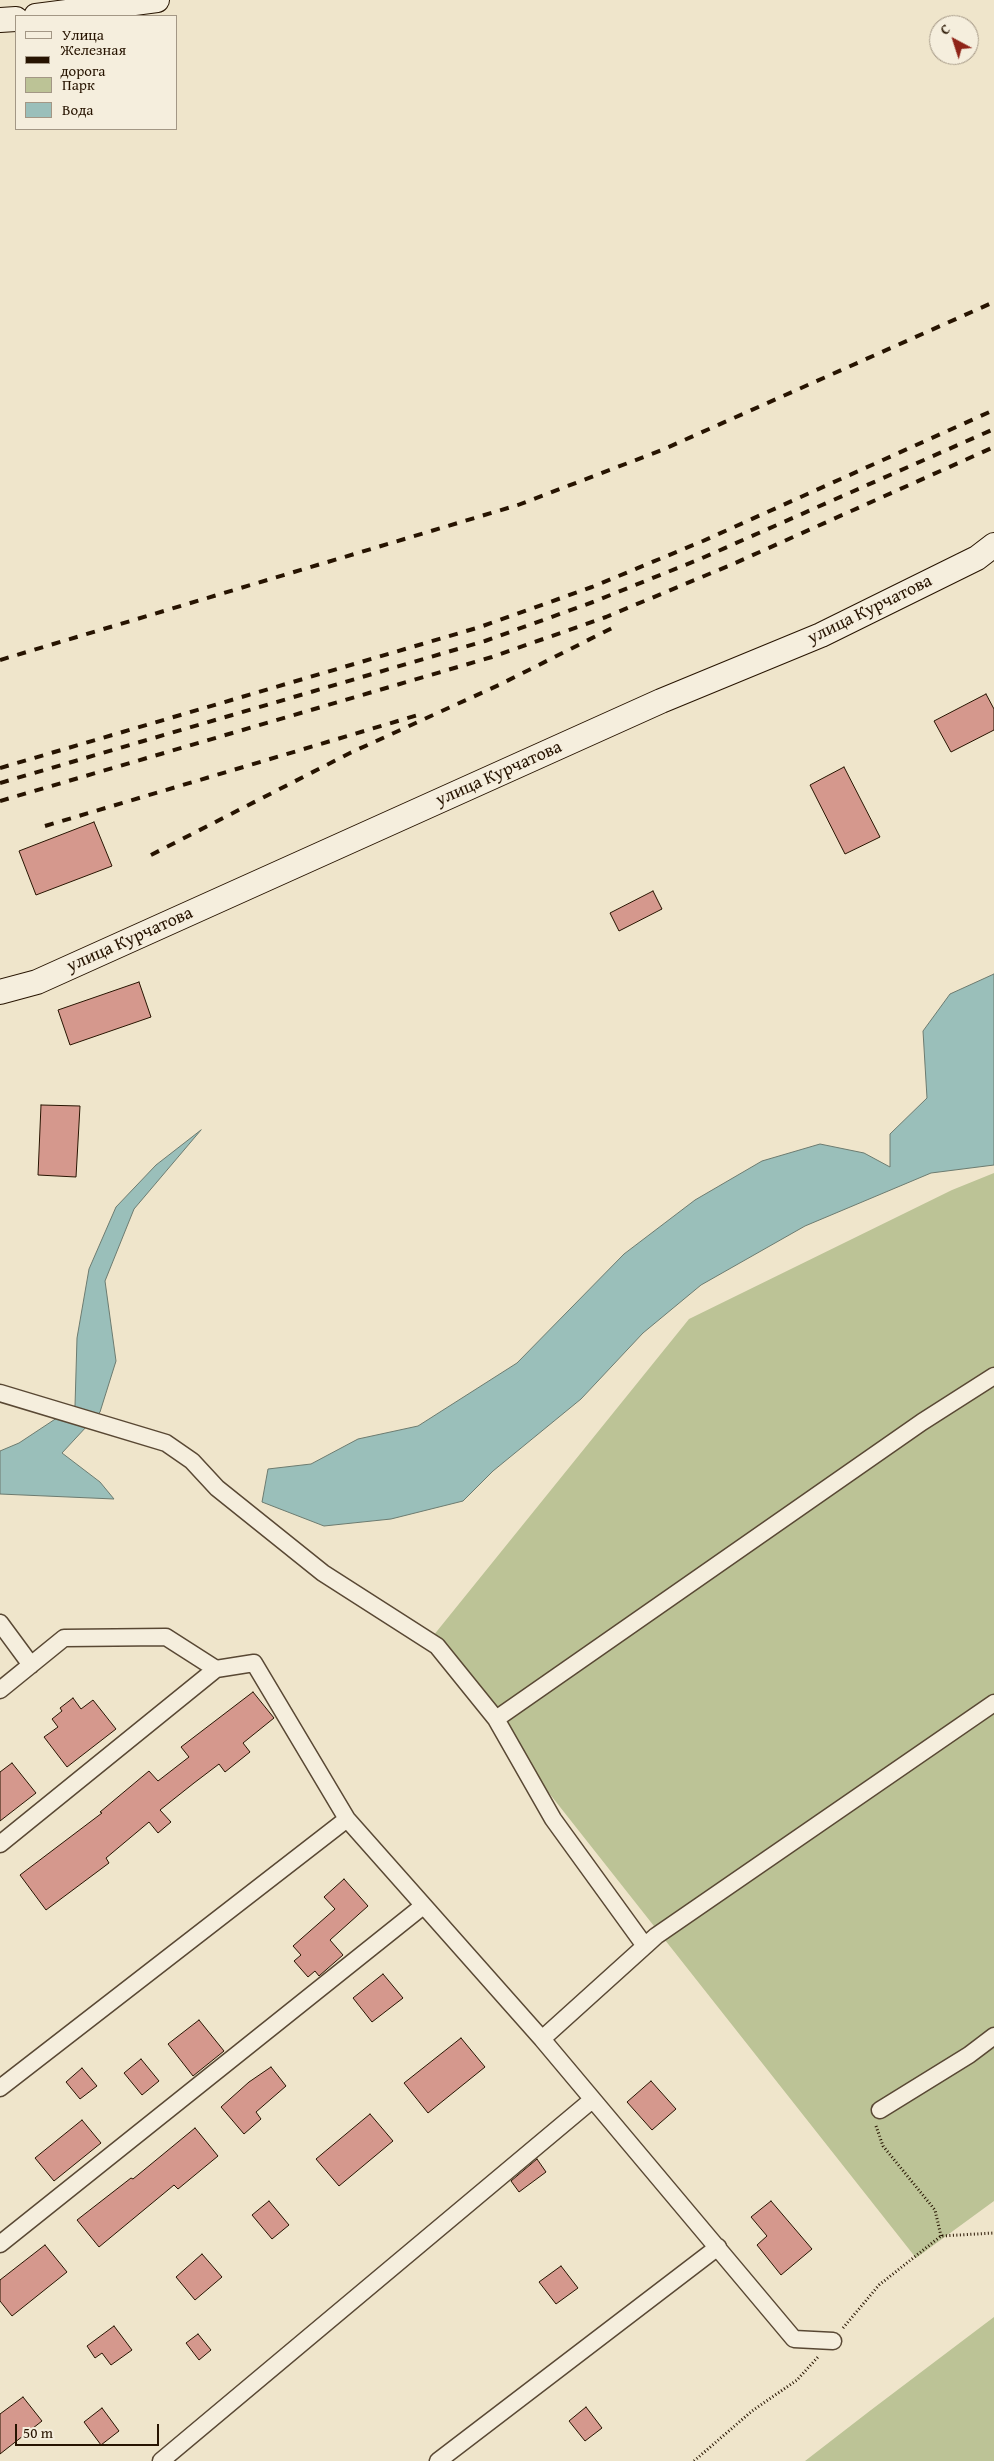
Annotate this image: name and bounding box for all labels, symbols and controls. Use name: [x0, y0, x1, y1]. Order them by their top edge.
legend: [15, 15, 178, 130]
north arrow: [929, 15, 979, 65]
text: С: [936, 19, 954, 39]
text: Улица: [62, 24, 104, 45]
text: Железная дорога: [60, 39, 126, 81]
text: Парк: [62, 74, 95, 95]
text: Вода: [62, 99, 93, 120]
street label: улица Курчатова: [804, 571, 936, 649]
street label: улица Курчатова: [433, 736, 565, 812]
street label: улица Курчатова: [64, 902, 196, 978]
scale bar: [18, 2414, 161, 2446]
text: 50 m: [23, 2422, 53, 2443]

